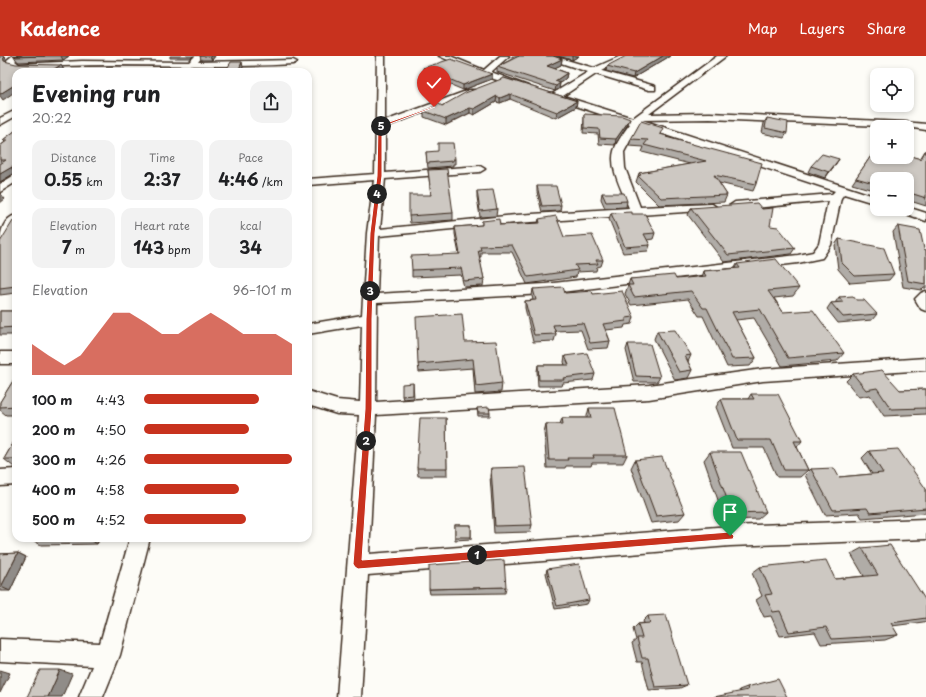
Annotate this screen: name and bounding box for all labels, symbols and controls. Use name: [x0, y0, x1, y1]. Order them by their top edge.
text: Kadence: [20, 14, 100, 42]
text: Map: [748, 18, 778, 39]
text: Layers: [800, 18, 845, 39]
text: Share: [867, 18, 906, 39]
pin: [417, 66, 451, 107]
map controls: [870, 68, 914, 216]
button: locate: [870, 68, 914, 112]
icon: check: [423, 72, 445, 94]
text: Evening run: [32, 76, 161, 109]
button: share: [250, 81, 292, 123]
text: 20:22: [32, 108, 72, 127]
pin: 5: [371, 116, 391, 136]
text: 5: [377, 117, 385, 134]
button: +: [870, 120, 914, 164]
text: Distance: [50, 149, 96, 166]
text: Time: [149, 149, 175, 166]
text: Pace: [238, 149, 263, 166]
text: 0.55: [44, 166, 83, 192]
text: 2:37: [144, 166, 180, 192]
text: 4:46: [218, 166, 258, 192]
button: −: [870, 172, 914, 216]
text: km: [83, 173, 103, 190]
text: /km: [258, 173, 283, 190]
pin: 4: [367, 184, 387, 204]
text: 4: [373, 185, 381, 202]
text: Elevation: [50, 217, 97, 234]
text: Heart rate: [134, 217, 190, 234]
text: kcal: [240, 217, 262, 234]
text: 7: [62, 234, 71, 260]
text: 143: [133, 234, 164, 260]
text: 34: [239, 234, 262, 260]
text: m: [71, 241, 85, 258]
text: bpm: [164, 241, 191, 258]
text: Elevation: [32, 280, 88, 299]
text: 96–101 m: [233, 280, 292, 299]
pin: 3: [360, 281, 380, 301]
text: 3: [366, 282, 374, 299]
text: 100 m: [32, 390, 73, 409]
text: 4:43: [96, 390, 125, 409]
text: 200 m: [32, 420, 76, 439]
text: 4:50: [96, 420, 126, 439]
pin: 2: [356, 431, 376, 451]
text: 2: [362, 432, 370, 449]
text: 300 m: [32, 450, 76, 469]
text: 4:26: [96, 450, 126, 469]
text: 400 m: [32, 480, 76, 499]
text: 4:58: [96, 480, 125, 499]
pin: [713, 495, 747, 536]
icon: arrive: [719, 501, 741, 523]
text: 500 m: [32, 510, 75, 529]
text: 4:52: [96, 510, 125, 529]
pin: 1: [467, 545, 487, 565]
text: 1: [474, 546, 480, 563]

